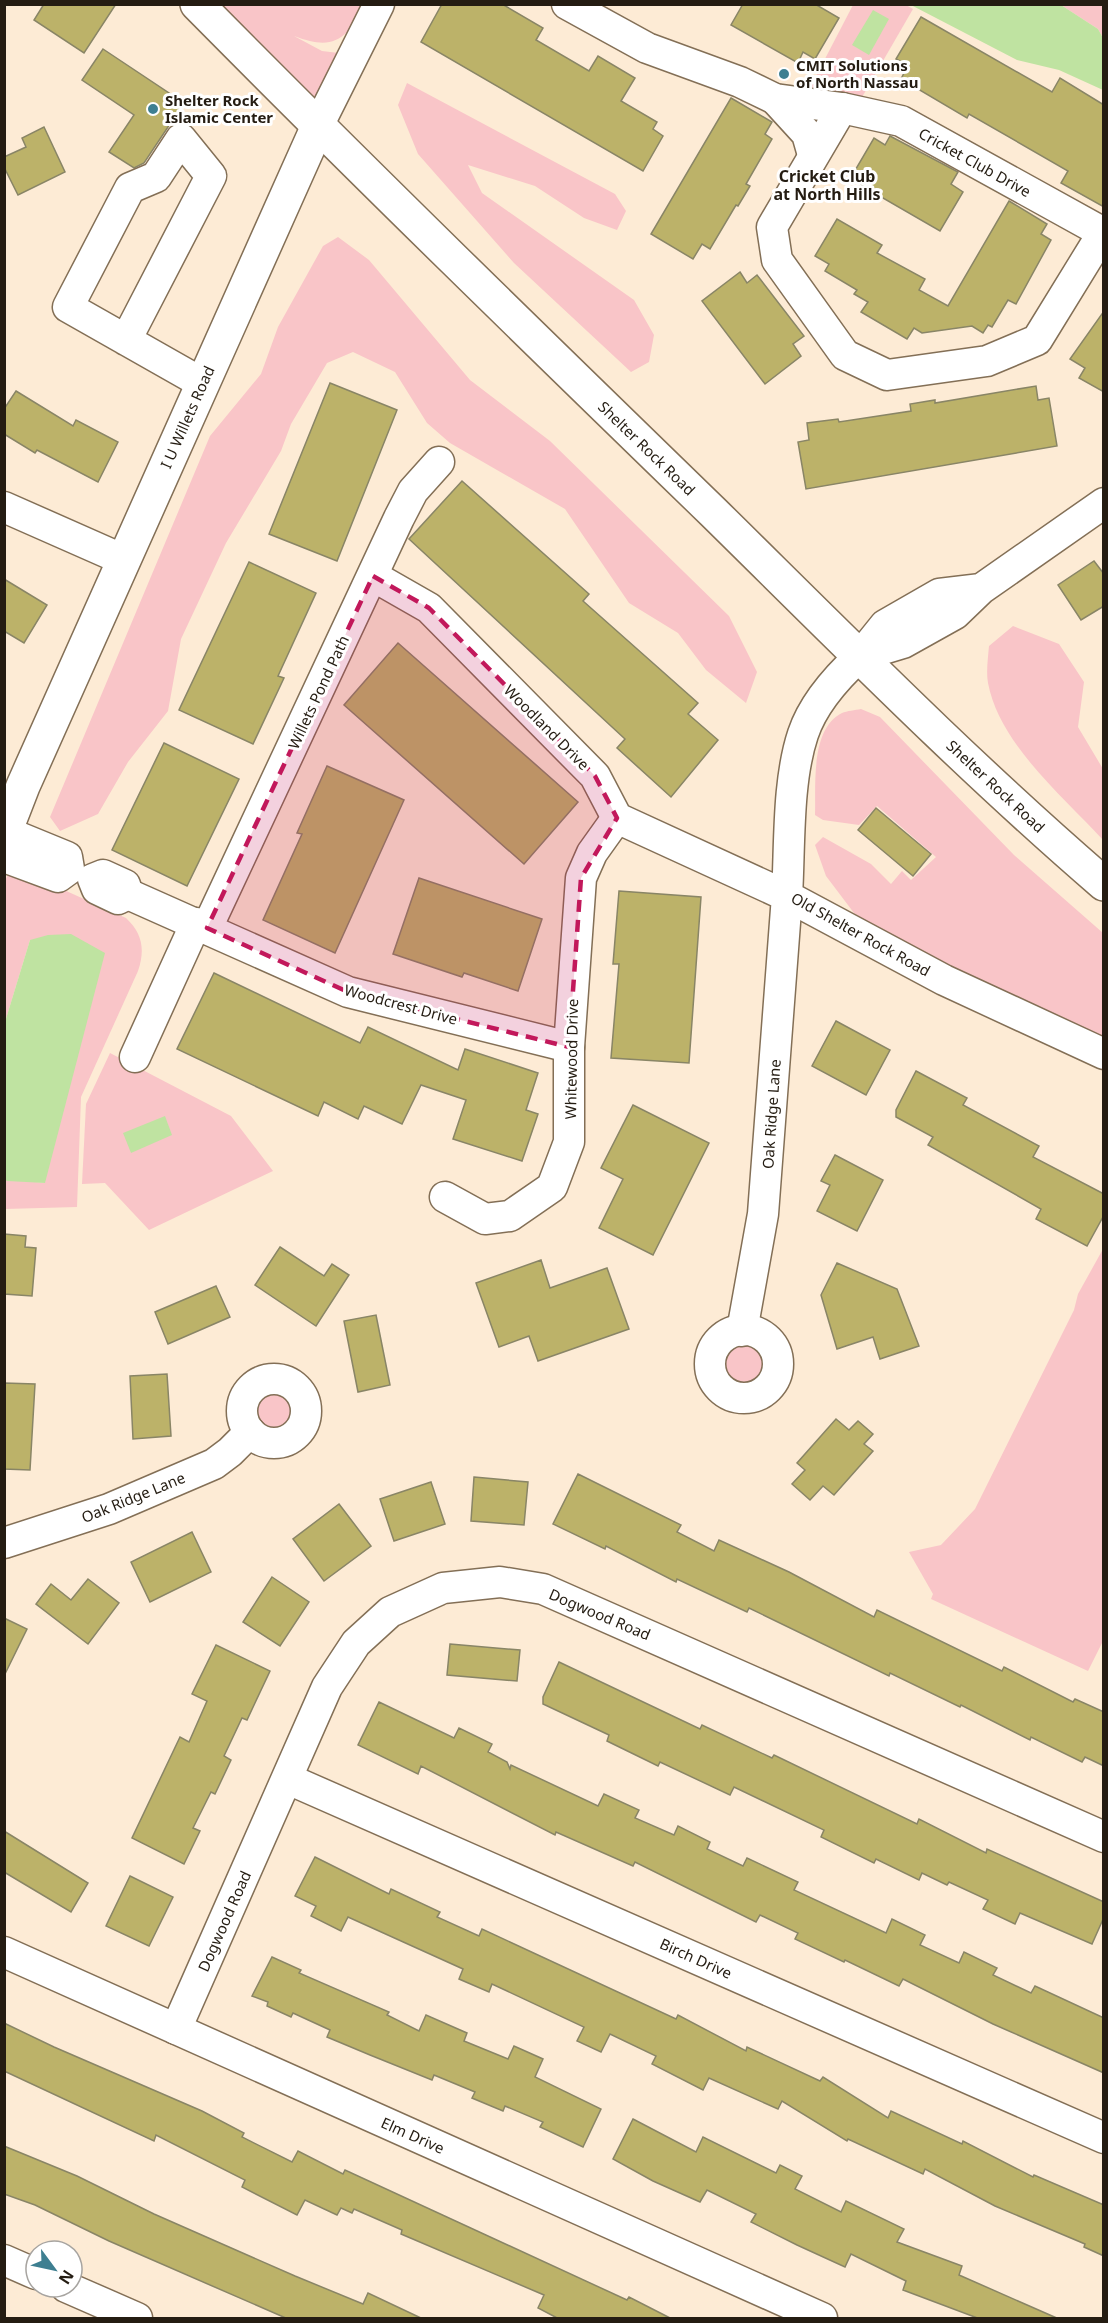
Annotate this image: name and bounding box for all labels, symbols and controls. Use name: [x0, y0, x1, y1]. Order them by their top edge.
place label: CMIT Solutions of North Nassau: [796, 55, 919, 92]
marker: CMIT Solutions of North Nassau: [777, 67, 791, 81]
place label: Shelter Rock Islamic Center: [165, 90, 273, 127]
marker: Shelter Rock Islamic Center: [146, 102, 160, 116]
street label: Cricket Club Drive: [915, 123, 1035, 201]
district label: Cricket Club at North Hills: [774, 165, 880, 205]
street label: I U Willets Road: [155, 362, 219, 472]
street label: Shelter Rock Road: [594, 397, 700, 499]
street label: Willets Pond Path: [283, 632, 353, 752]
street label: Woodland Drive: [500, 680, 594, 774]
street label: Shelter Rock Road: [943, 735, 1049, 837]
street label: Old Shelter Rock Road: [788, 887, 934, 981]
street label: Woodcrest Drive: [342, 979, 460, 1029]
street label: Whitewood Drive: [560, 998, 582, 1120]
street label: Oak Ridge Lane: [757, 1058, 785, 1170]
street label: Oak Ridge Lane: [78, 1467, 188, 1527]
street label: Dogwood Road: [546, 1584, 654, 1644]
street label: Dogwood Road: [193, 1867, 255, 1975]
street label: Birch Drive: [657, 1933, 735, 1983]
street label: Elm Drive: [378, 2112, 448, 2158]
north arrow: [24, 2239, 84, 2299]
text: N: [54, 2266, 79, 2289]

